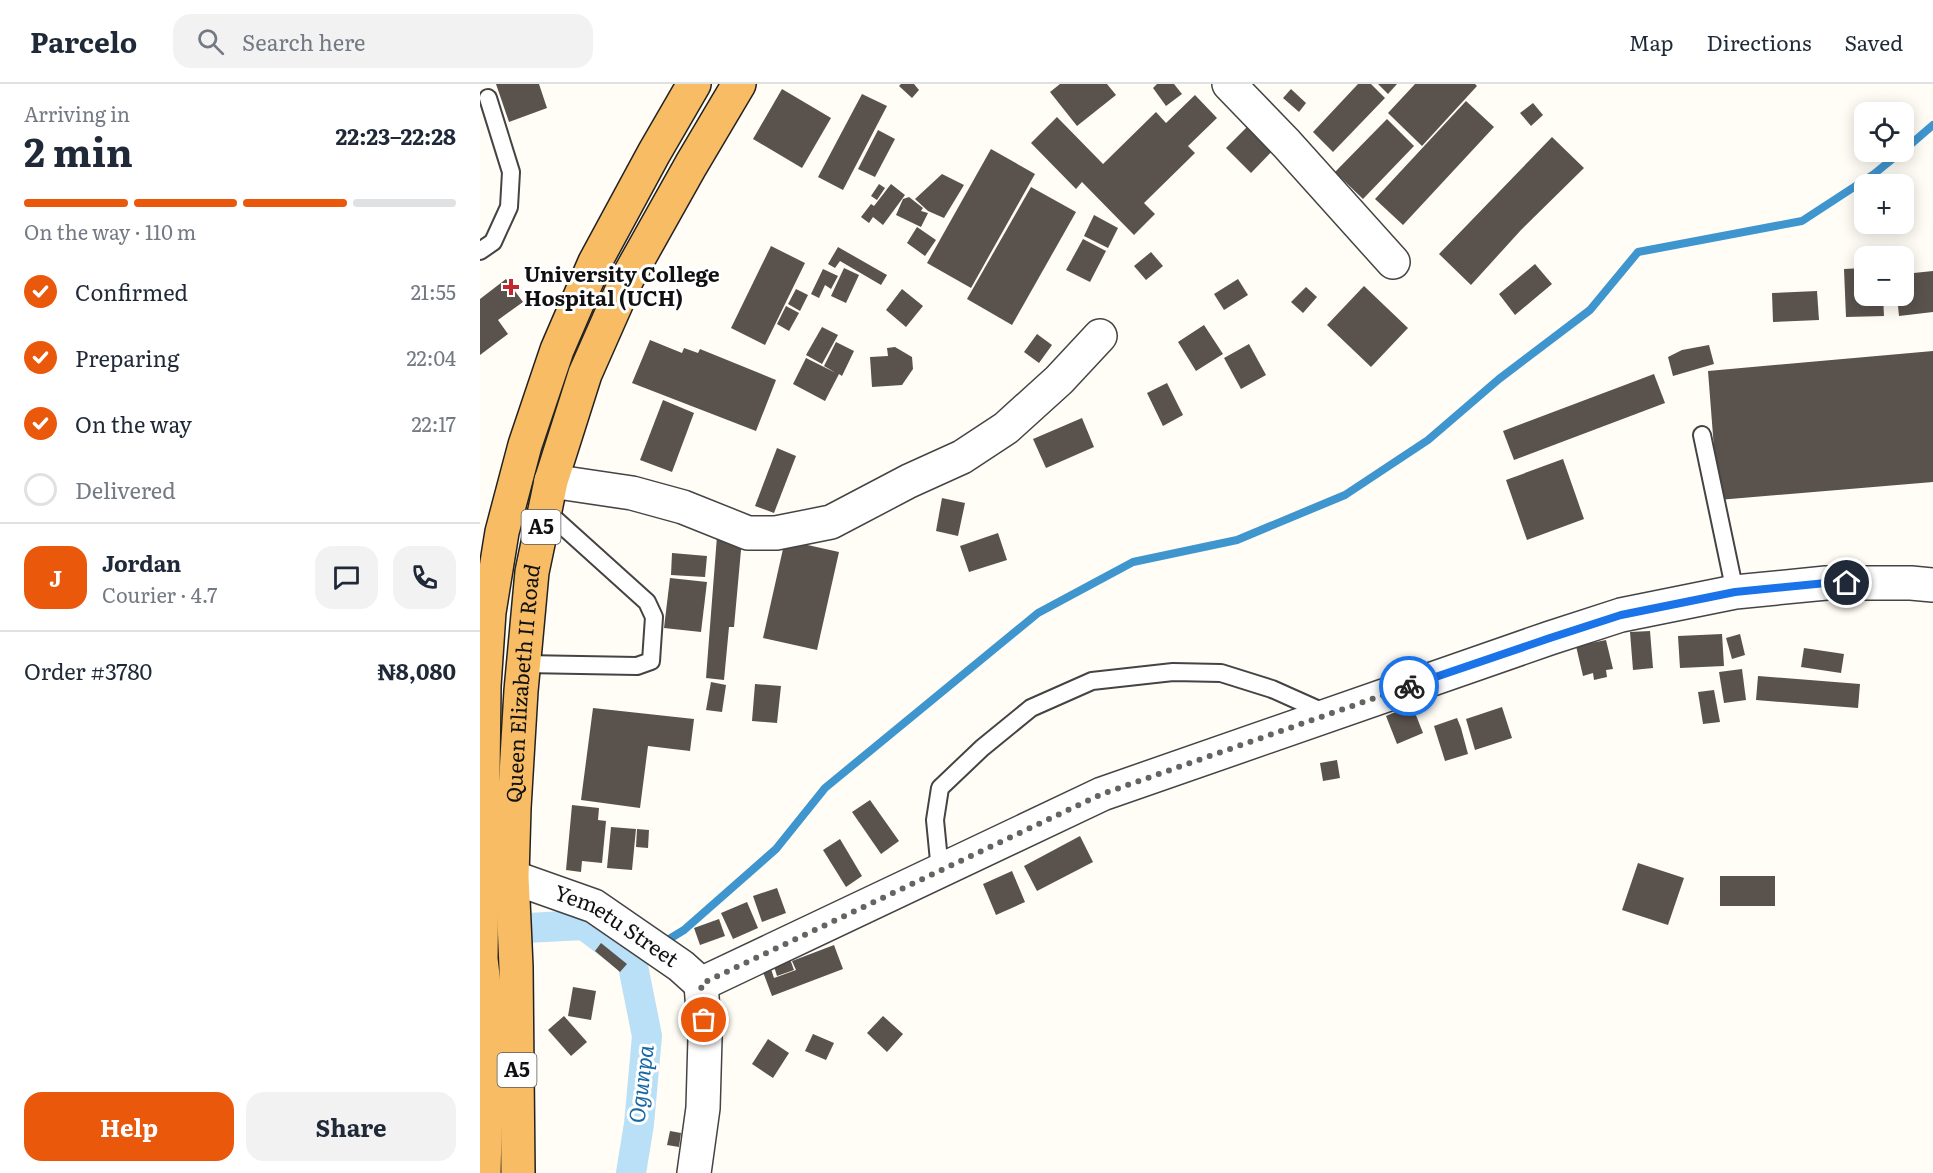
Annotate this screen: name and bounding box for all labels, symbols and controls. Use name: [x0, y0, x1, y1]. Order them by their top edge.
search box: [173, 14, 593, 68]
text: Parcelo: [30, 20, 137, 62]
icon: search: [194, 25, 227, 58]
text: Search here: [242, 25, 366, 58]
text: Map: [1629, 26, 1674, 57]
text: Directions: [1707, 26, 1812, 57]
text: Saved: [1845, 26, 1903, 57]
text: Arriving in: [24, 98, 130, 128]
map controls: [1854, 102, 1914, 306]
button: locate: [1854, 102, 1914, 162]
text: 22:23–22:28: [336, 119, 456, 152]
text: 2 min: [24, 121, 133, 179]
button: +: [1854, 174, 1914, 234]
text: On the way · 110 m: [24, 216, 196, 246]
button: −: [1854, 246, 1914, 306]
place label: University College Hospital (UCH): [524, 257, 720, 312]
icon: check: [24, 275, 57, 308]
text: Confirmed: [75, 275, 188, 308]
text: 21:55: [411, 276, 456, 306]
marker: University College Hospital (UCH): [502, 278, 520, 296]
icon: check: [24, 341, 57, 374]
text: Preparing: [75, 341, 179, 374]
text: 22:04: [406, 342, 456, 372]
icon: check: [24, 407, 57, 440]
text: On the way: [75, 407, 192, 440]
text: 22:17: [411, 408, 456, 438]
text: Delivered: [75, 473, 176, 506]
road number: A5: [522, 510, 560, 544]
text: Jordan: [102, 546, 181, 579]
button: chat: [315, 546, 378, 609]
button: phone: [393, 546, 456, 609]
pin: [1821, 557, 1872, 608]
street label: Queen Elizabeth II Road: [496, 560, 546, 804]
text: J: [49, 561, 62, 594]
icon: home: [1830, 566, 1863, 599]
text: Courier · 4.7: [102, 579, 217, 609]
text: Order #3780: [24, 654, 152, 687]
text: ₦8,080: [377, 654, 456, 687]
courier: [1379, 656, 1439, 716]
icon: bike: [1393, 670, 1426, 703]
street label: Yemetu Street: [551, 875, 686, 973]
pin: [678, 994, 729, 1045]
icon: bag: [687, 1003, 720, 1036]
water label: Ogunpa: [618, 1042, 661, 1125]
road number: A5: [498, 1053, 537, 1087]
button: Help: [24, 1092, 234, 1161]
button: Share: [246, 1092, 456, 1161]

